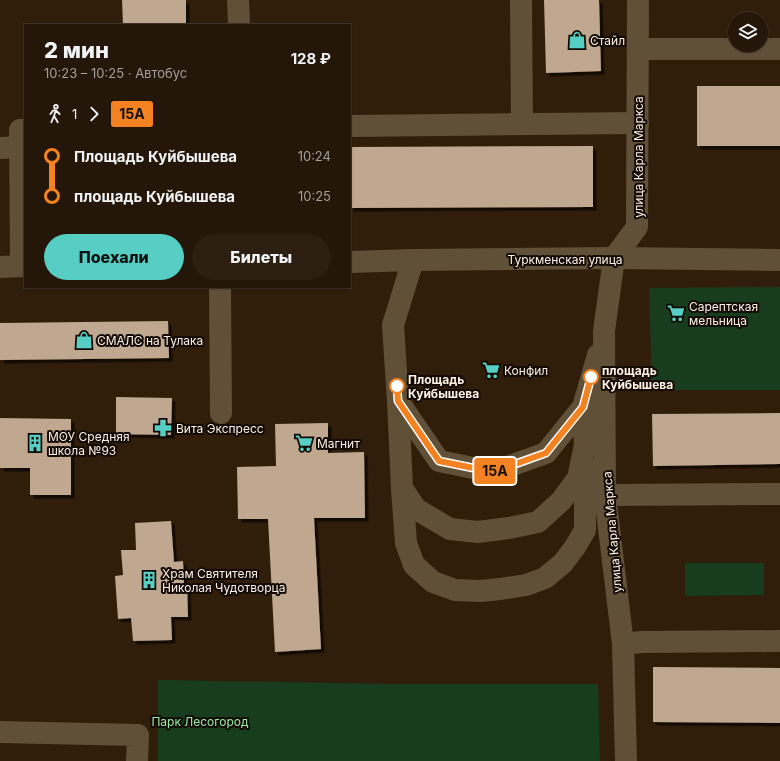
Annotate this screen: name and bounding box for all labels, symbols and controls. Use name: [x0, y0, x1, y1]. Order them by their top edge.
map controls: [728, 12, 768, 52]
button: layers: [728, 12, 768, 52]
shop icon: Стайл: [567, 30, 587, 50]
place label: Стайл: [590, 33, 625, 48]
text: 2 мин: [44, 37, 109, 63]
text: 128 ₽: [291, 49, 331, 68]
text: 10:23 – 10:25 · Автобус: [44, 65, 187, 81]
street label: улица Карла Маркса: [631, 96, 646, 218]
icon: walk: [44, 103, 66, 125]
icon: forward: [83, 103, 105, 125]
text: 15А: [119, 105, 145, 122]
text: 1: [72, 106, 77, 122]
text: Площадь Куйбышева: [74, 147, 237, 166]
text: 10:24: [298, 148, 331, 164]
text: площадь Куйбышева: [74, 187, 235, 206]
text: 10:25: [298, 188, 331, 204]
button: Поехали: [44, 234, 184, 280]
button: Билеты: [192, 234, 331, 280]
street label: Туркменская улица: [507, 252, 623, 267]
place label: Сарептская мельница: [689, 299, 758, 328]
supermarket icon: Сарептская мельница: [666, 303, 686, 323]
shop icon: СМАЛС на Тулака: [74, 330, 94, 350]
place label: СМАЛС на Тулака: [97, 333, 203, 348]
supermarket icon: Конфил: [481, 360, 501, 380]
place label: Конфил: [504, 363, 548, 378]
place label: площадь Куйбышева: [602, 363, 673, 392]
marker: площадь Куйбышева: [583, 369, 599, 385]
place label: Площадь Куйбышева: [408, 372, 479, 401]
marker: Площадь Куйбышева: [389, 378, 405, 394]
pharmacy icon: Вита Экспресс: [153, 418, 173, 438]
place label: Вита Экспресс: [176, 421, 264, 436]
place label: МОУ Средняя школа №93: [48, 429, 130, 458]
building icon: МОУ Средняя школа №93: [25, 433, 45, 453]
supermarket icon: Магнит: [294, 433, 314, 453]
place label: Магнит: [317, 436, 360, 451]
line badge: 15А: [472, 458, 518, 484]
text: 15А: [482, 462, 508, 479]
street label: улица Карла Маркса: [599, 471, 625, 593]
place label: Храм Святителя Николая Чудотворца: [162, 566, 286, 595]
building icon: Храм Святителя Николая Чудотворца: [139, 570, 159, 590]
park label: Парк Лесогород: [151, 714, 249, 729]

